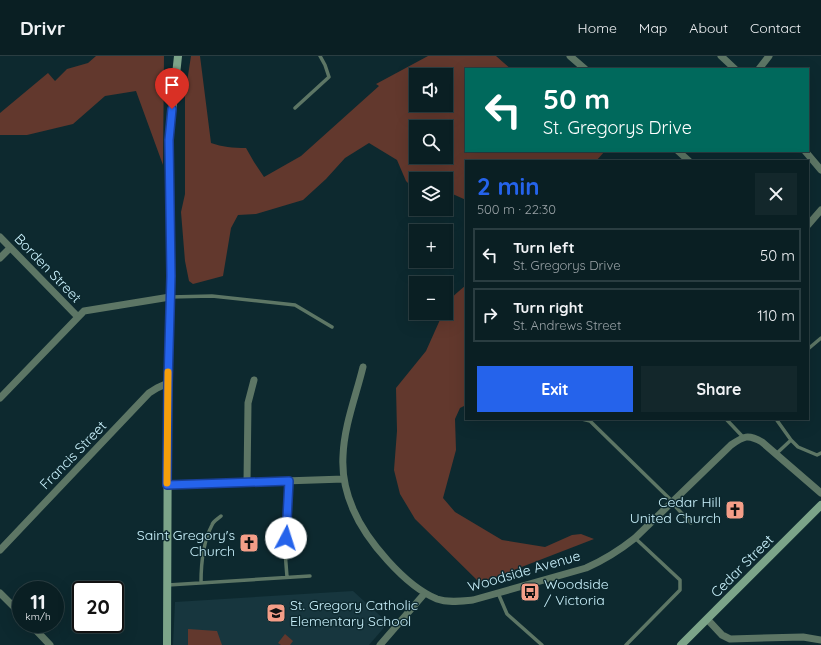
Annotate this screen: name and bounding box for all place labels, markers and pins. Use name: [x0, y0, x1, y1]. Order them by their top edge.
pin: [155, 68, 189, 109]
place label: Cedar Hill United Church: [630, 493, 721, 527]
church icon: Cedar Hill United Church: [724, 499, 746, 521]
place label: Saint Gregory's Church: [137, 526, 235, 560]
church icon: Saint Gregory's Church: [238, 532, 260, 554]
place label: Woodside / Victoria: [544, 575, 609, 609]
bus stop icon: Woodside / Victoria: [519, 581, 541, 603]
place label: St. Gregory Catholic Elementary School: [290, 596, 418, 630]
school or university icon: St. Gregory Catholic Elementary School: [265, 602, 287, 624]

